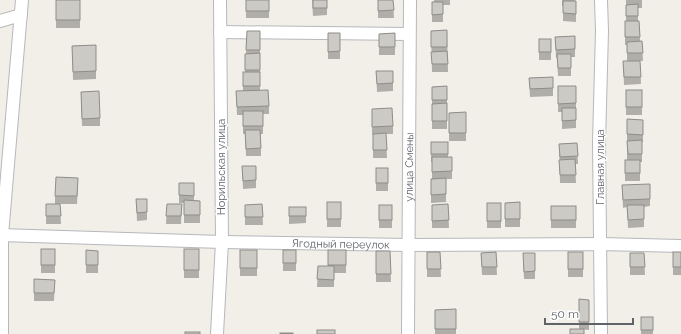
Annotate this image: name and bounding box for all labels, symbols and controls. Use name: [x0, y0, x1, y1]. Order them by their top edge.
street label: Норильская улица: [215, 119, 228, 215]
street label: Главная улица: [594, 129, 607, 205]
street label: улица Смены: [402, 132, 416, 202]
street label: Ягодный переулок: [292, 237, 390, 251]
scale bar: [545, 300, 633, 326]
text: 50 m: [551, 307, 579, 321]

